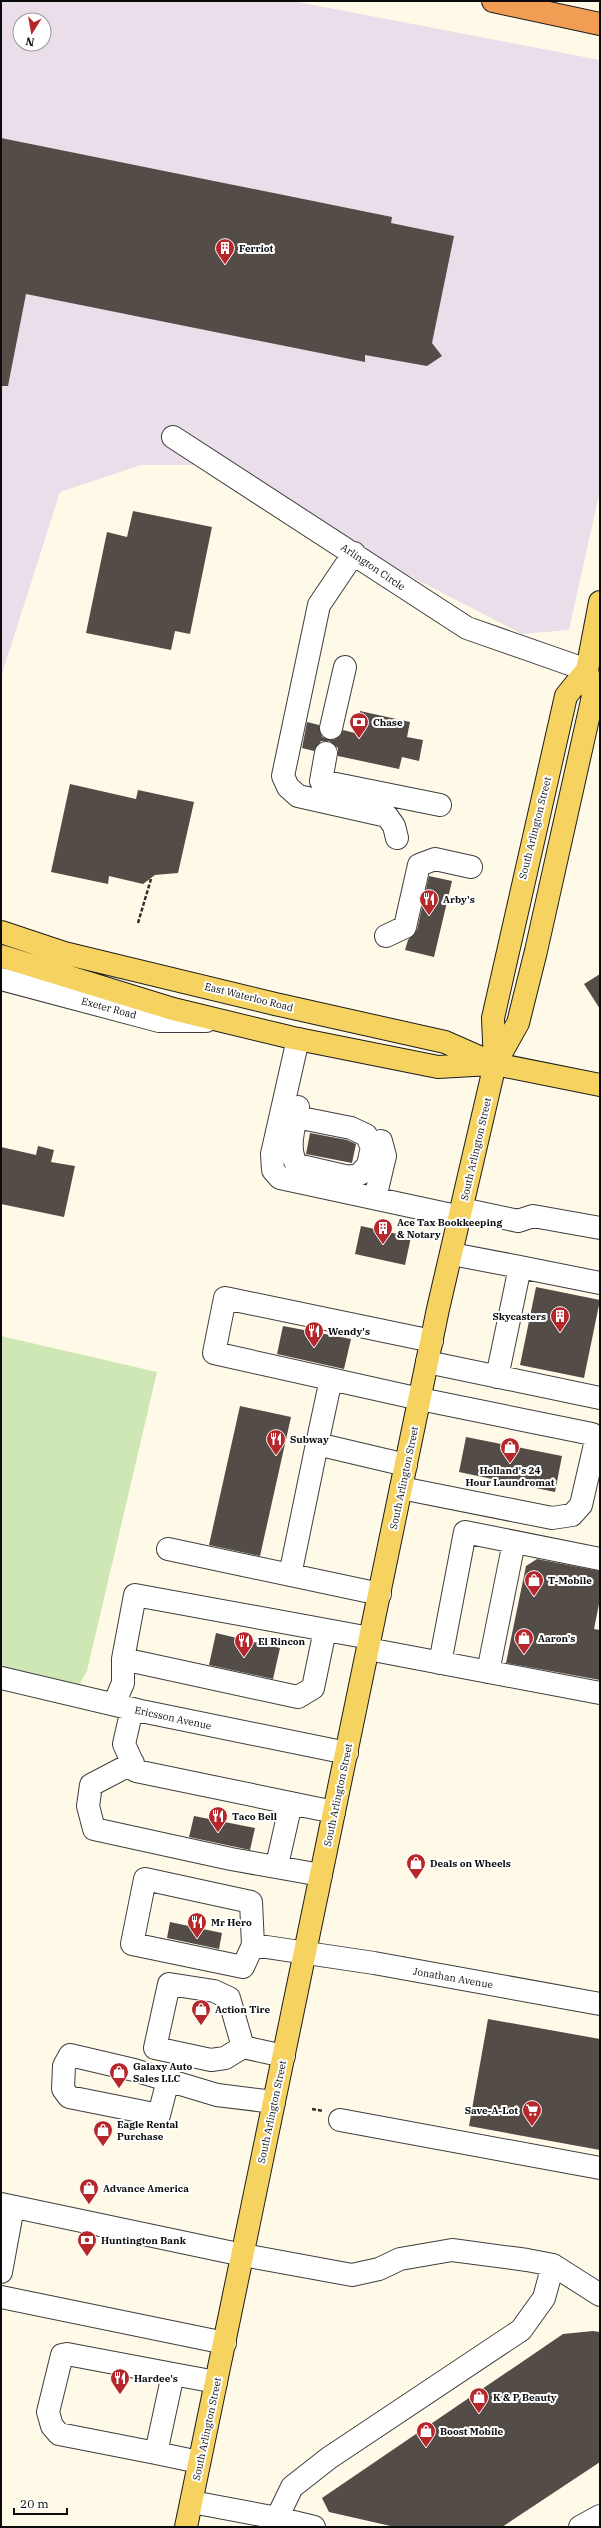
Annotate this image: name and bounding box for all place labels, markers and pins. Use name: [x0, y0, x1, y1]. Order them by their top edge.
building icon: Ferriot: [214, 237, 236, 265]
place label: Ferriot: [239, 242, 274, 255]
bank icon: Chase: [348, 711, 370, 739]
place label: Chase: [373, 716, 403, 729]
restaurant icon: Arby's: [418, 888, 440, 916]
place label: Arby's: [443, 893, 475, 906]
place label: Ace Tax Bookkeeping & Notary: [397, 1216, 502, 1241]
building icon: Ace Tax Bookkeeping & Notary: [372, 1217, 394, 1245]
building icon: Skycasters: [549, 1305, 571, 1333]
place label: Skycasters: [493, 1310, 546, 1323]
restaurant icon: Wendy's: [303, 1320, 325, 1348]
place label: Wendy's: [328, 1325, 370, 1338]
restaurant icon: Subway: [265, 1428, 287, 1456]
place label: Subway: [290, 1433, 329, 1446]
shop icon: Holland's 24 Hour Laundromat: [499, 1436, 521, 1464]
place label: Holland's 24 Hour Laundromat: [466, 1464, 555, 1489]
shop icon: T-Mobile: [523, 1569, 545, 1597]
place label: T-Mobile: [548, 1574, 592, 1587]
shop icon: Aaron's: [513, 1627, 535, 1655]
restaurant icon: El Rincon: [233, 1630, 255, 1658]
place label: Aaron's: [538, 1632, 575, 1645]
place label: El Rincon: [258, 1635, 306, 1648]
restaurant icon: Taco Bell: [207, 1805, 229, 1833]
place label: Taco Bell: [232, 1810, 277, 1823]
shop icon: Deals on Wheels: [405, 1852, 427, 1880]
place label: Deals on Wheels: [430, 1857, 511, 1870]
restaurant icon: Mr Hero: [186, 1911, 208, 1939]
place label: Mr Hero: [211, 1916, 252, 1929]
shop icon: Action Tire: [190, 1998, 212, 2026]
place label: Action Tire: [215, 2003, 271, 2016]
place label: Galaxy Auto Sales LLC: [133, 2060, 192, 2085]
shop icon: Galaxy Auto Sales LLC: [108, 2061, 130, 2089]
supermarket icon: Save-A-Lot: [521, 2099, 543, 2127]
place label: Save-A-Lot: [465, 2104, 518, 2117]
place label: Eagle Rental Purchase: [117, 2118, 178, 2143]
shop icon: Eagle Rental Purchase: [92, 2119, 114, 2147]
shop icon: Advance America: [78, 2177, 100, 2205]
place label: Advance America: [103, 2182, 189, 2195]
bank icon: Huntington Bank: [76, 2229, 98, 2257]
place label: Huntington Bank: [101, 2234, 187, 2247]
restaurant icon: Hardee's: [109, 2367, 131, 2395]
place label: Hardee's: [134, 2372, 178, 2385]
shop icon: K & P Beauty: [468, 2386, 490, 2414]
place label: K & P Beauty: [493, 2391, 557, 2404]
shop icon: Boost Mobile: [415, 2420, 437, 2448]
place label: Boost Mobile: [440, 2425, 503, 2438]

